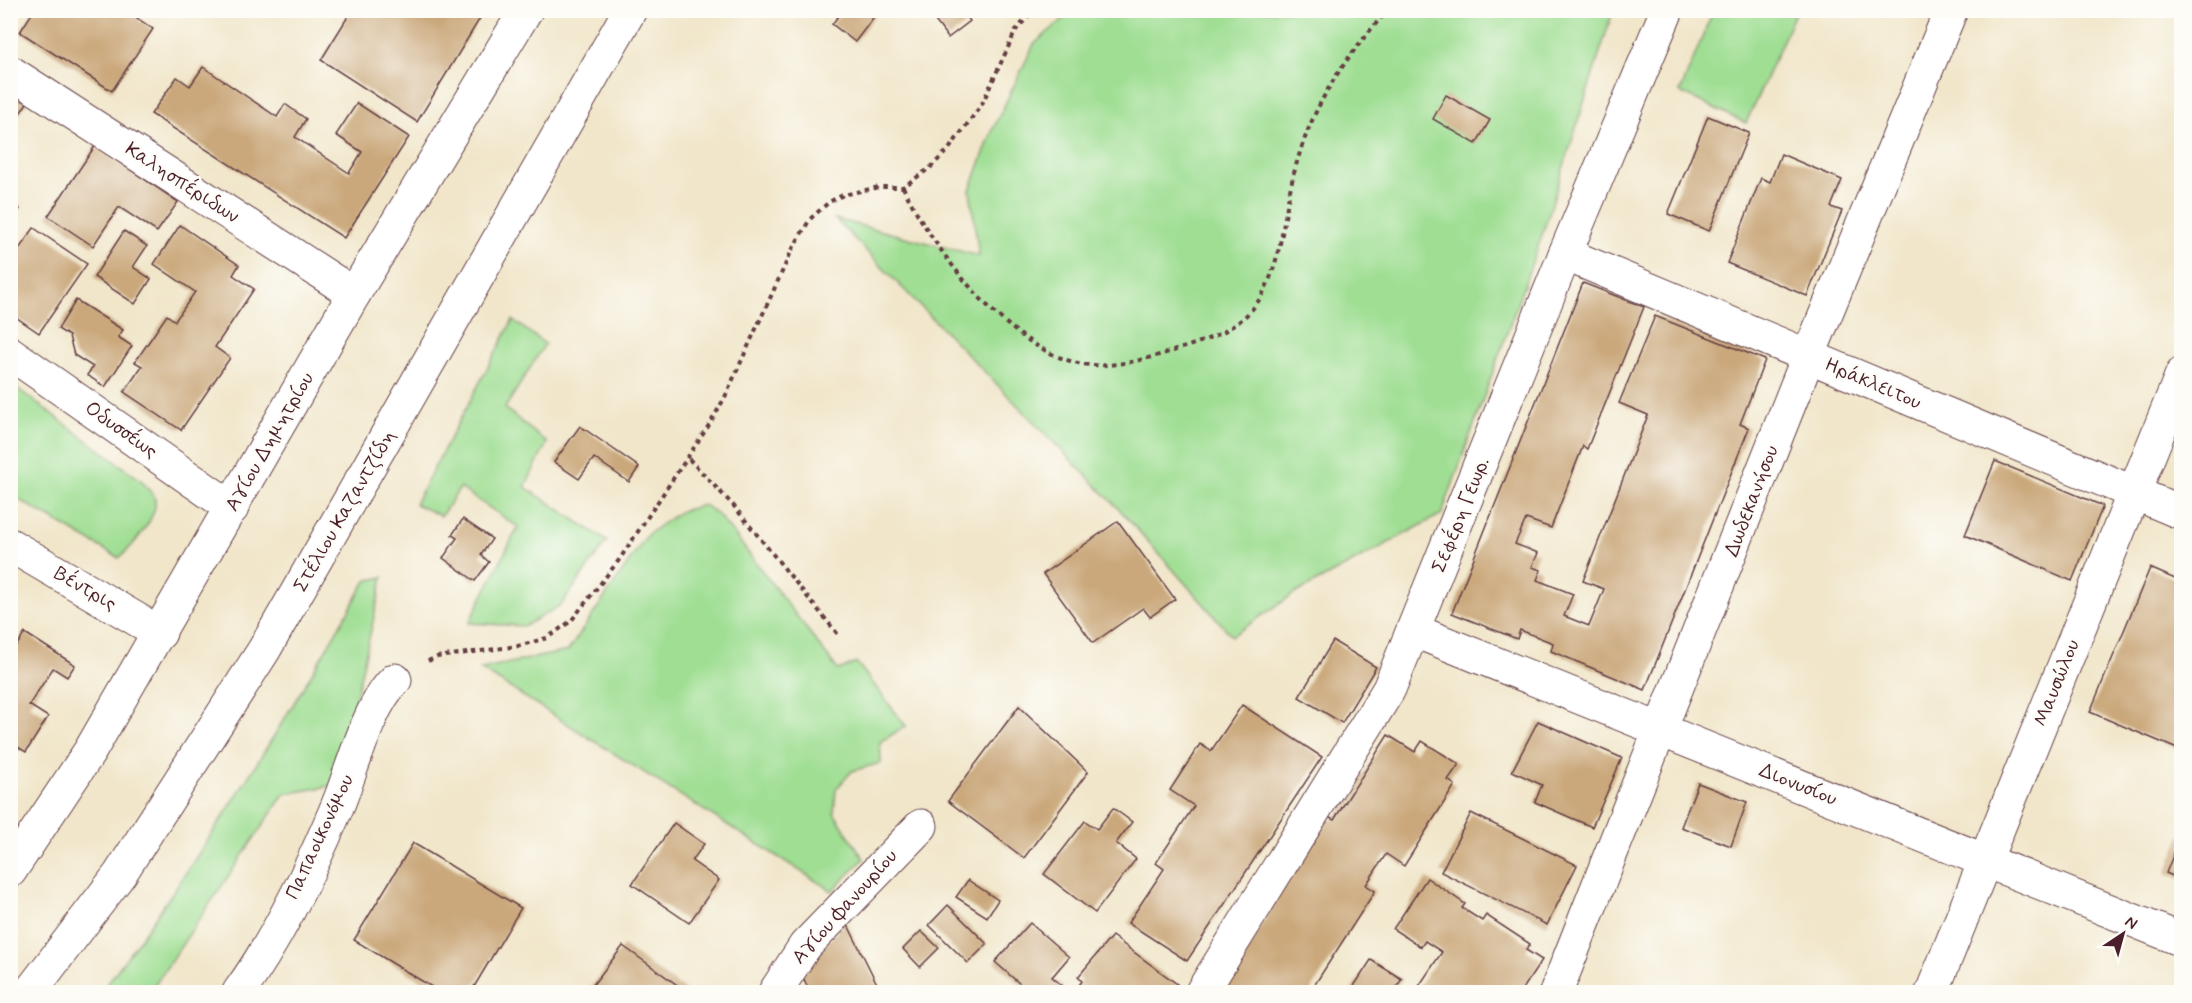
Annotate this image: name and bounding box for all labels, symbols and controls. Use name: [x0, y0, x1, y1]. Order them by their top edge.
street label: Καλησπέριδων: [120, 136, 244, 230]
street label: Ηράκλειτου: [1821, 352, 1925, 416]
street label: Αγίου Δημητρίου: [219, 367, 321, 517]
street label: Οδυσσέως: [79, 395, 163, 465]
street label: Στέλιου Καζαντζίδη: [287, 425, 403, 597]
street label: Δωδεκανήσου: [1718, 441, 1786, 561]
street label: Σεφέρη Γεωρ.: [1426, 453, 1496, 577]
street label: Βέντρις: [49, 560, 122, 618]
street label: Μαυσώλου: [2027, 635, 2087, 731]
street label: Διονυσίου: [1755, 757, 1841, 813]
street label: Παπαοικονόμου: [279, 770, 361, 904]
street label: Αγίου Φανουρίου: [786, 844, 904, 970]
north arrow: [2093, 904, 2153, 964]
text: N: [2120, 911, 2141, 935]

